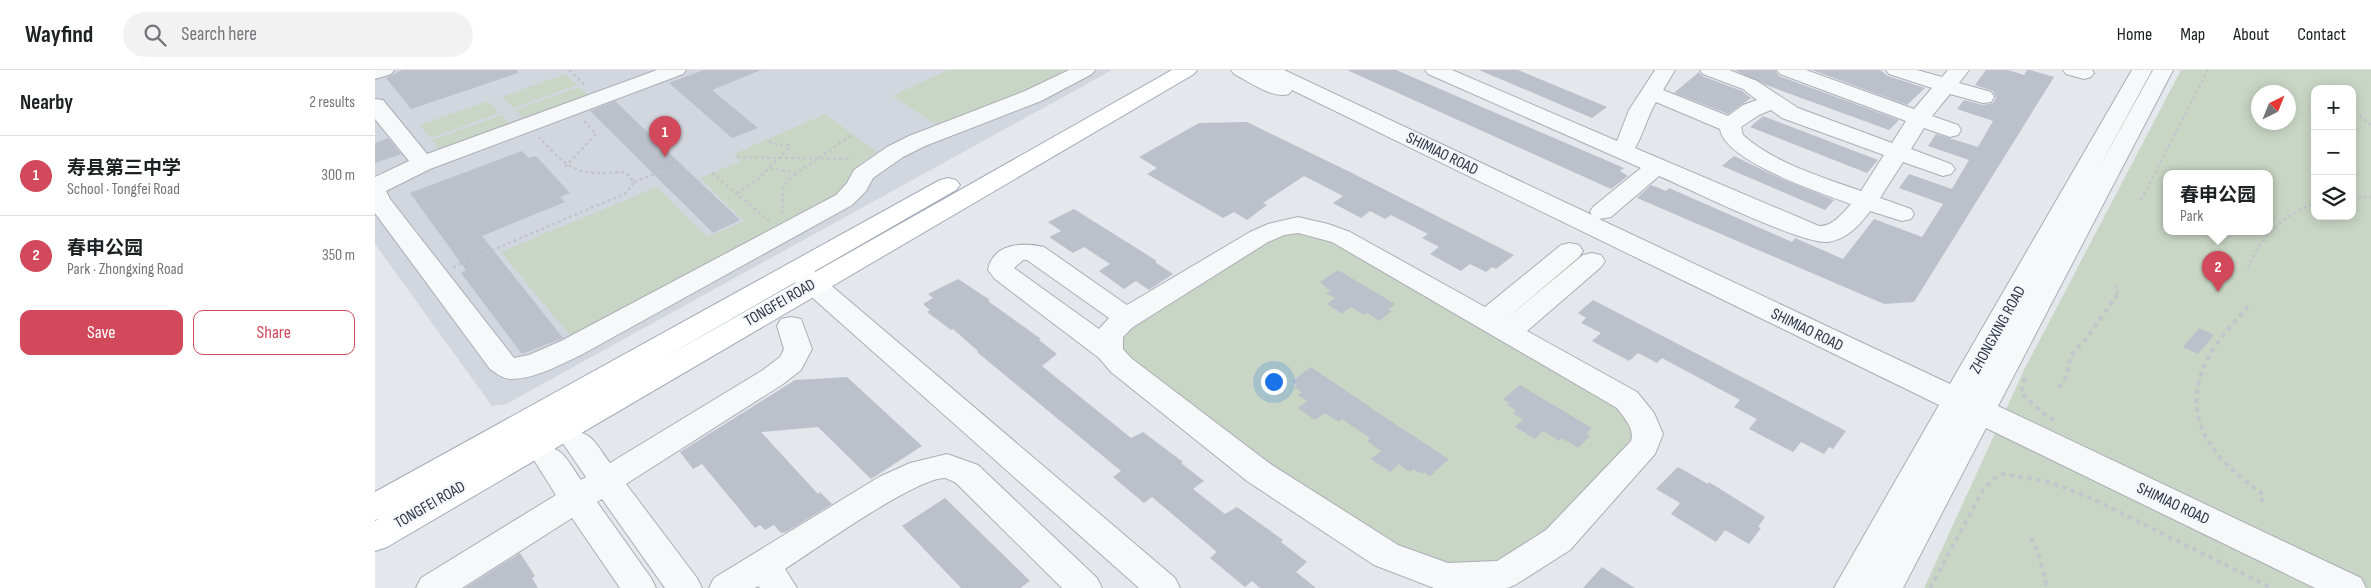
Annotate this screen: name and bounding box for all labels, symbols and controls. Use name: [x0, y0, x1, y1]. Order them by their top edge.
search box: [123, 12, 473, 57]
text: Wayfind: [25, 20, 93, 49]
icon: search: [141, 21, 169, 49]
text: Search here: [181, 23, 257, 46]
text: Home: [2117, 24, 2152, 45]
text: Map: [2180, 24, 2205, 45]
text: About: [2233, 24, 2269, 45]
text: Contact: [2297, 24, 2346, 45]
north arrow: [2251, 85, 2296, 130]
map controls: [2311, 85, 2356, 220]
button: +: [2311, 85, 2356, 130]
text: Nearby: [20, 90, 73, 115]
text: 2 results: [309, 93, 355, 112]
pin: 1: [649, 116, 681, 157]
street label: SHIMIAO ROAD: [1403, 128, 1481, 180]
button: −: [2311, 130, 2356, 175]
text: 寿县第三中学: [67, 157, 181, 180]
text: 1: [33, 166, 39, 185]
text: 300 m: [321, 166, 355, 185]
popup: [2163, 170, 2273, 235]
button: layers: [2311, 175, 2356, 220]
text: School · Tongfei Road: [67, 180, 180, 199]
text: 春申公园: [2180, 184, 2256, 207]
text: Park: [2180, 207, 2203, 226]
text: 春申公园: [67, 237, 143, 260]
text: 2: [32, 246, 40, 265]
text: 350 m: [322, 246, 355, 265]
pin: 2: [2202, 251, 2234, 292]
text: Park · Zhongxing Road: [67, 260, 183, 279]
street label: TONGFEI ROAD: [741, 275, 819, 331]
street label: ZHONGXING ROAD: [1966, 283, 2030, 377]
street label: SHIMIAO ROAD: [1768, 304, 1846, 356]
button: Save: [20, 310, 183, 355]
button: Share: [193, 310, 355, 355]
your location: [1261, 369, 1287, 395]
street label: TONGFEI ROAD: [391, 477, 469, 533]
street label: SHIMIAO ROAD: [2134, 479, 2212, 529]

